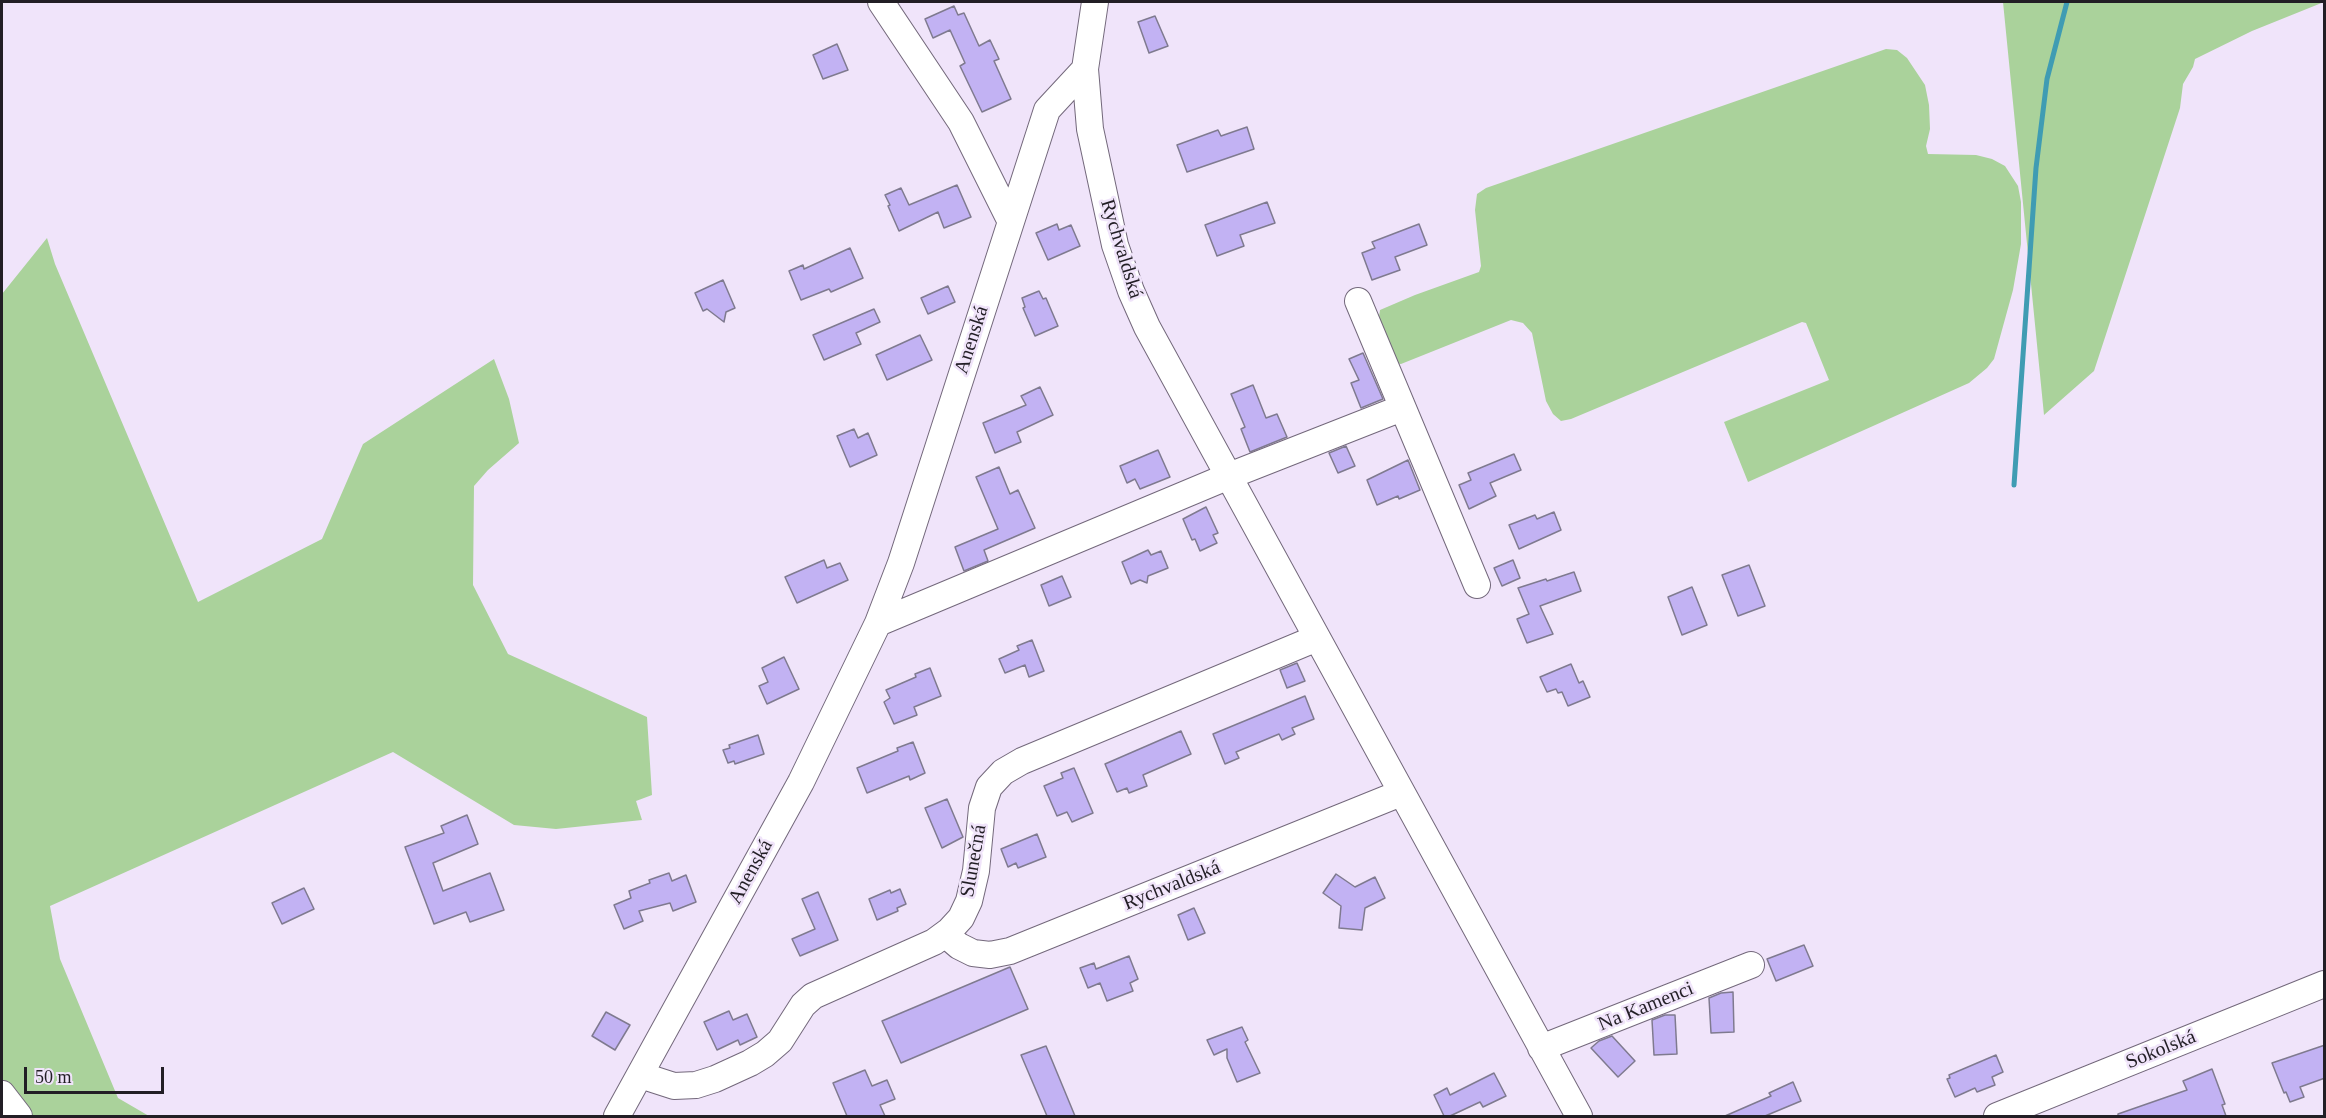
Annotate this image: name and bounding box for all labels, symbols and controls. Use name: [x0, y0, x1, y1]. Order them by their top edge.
street label: Rychvaldská: [1095, 196, 1147, 302]
street label: Anenská: [950, 303, 994, 377]
street label: Slunečná: [956, 823, 992, 899]
street label: Anenská: [724, 836, 778, 908]
street label: Rychvaldská: [1120, 856, 1224, 916]
street label: Na Kamenci: [1595, 977, 1697, 1037]
street label: Sokolská: [2123, 1025, 2199, 1075]
scale bar: [27, 1055, 166, 1093]
text: 50 m: [35, 1067, 72, 1087]

